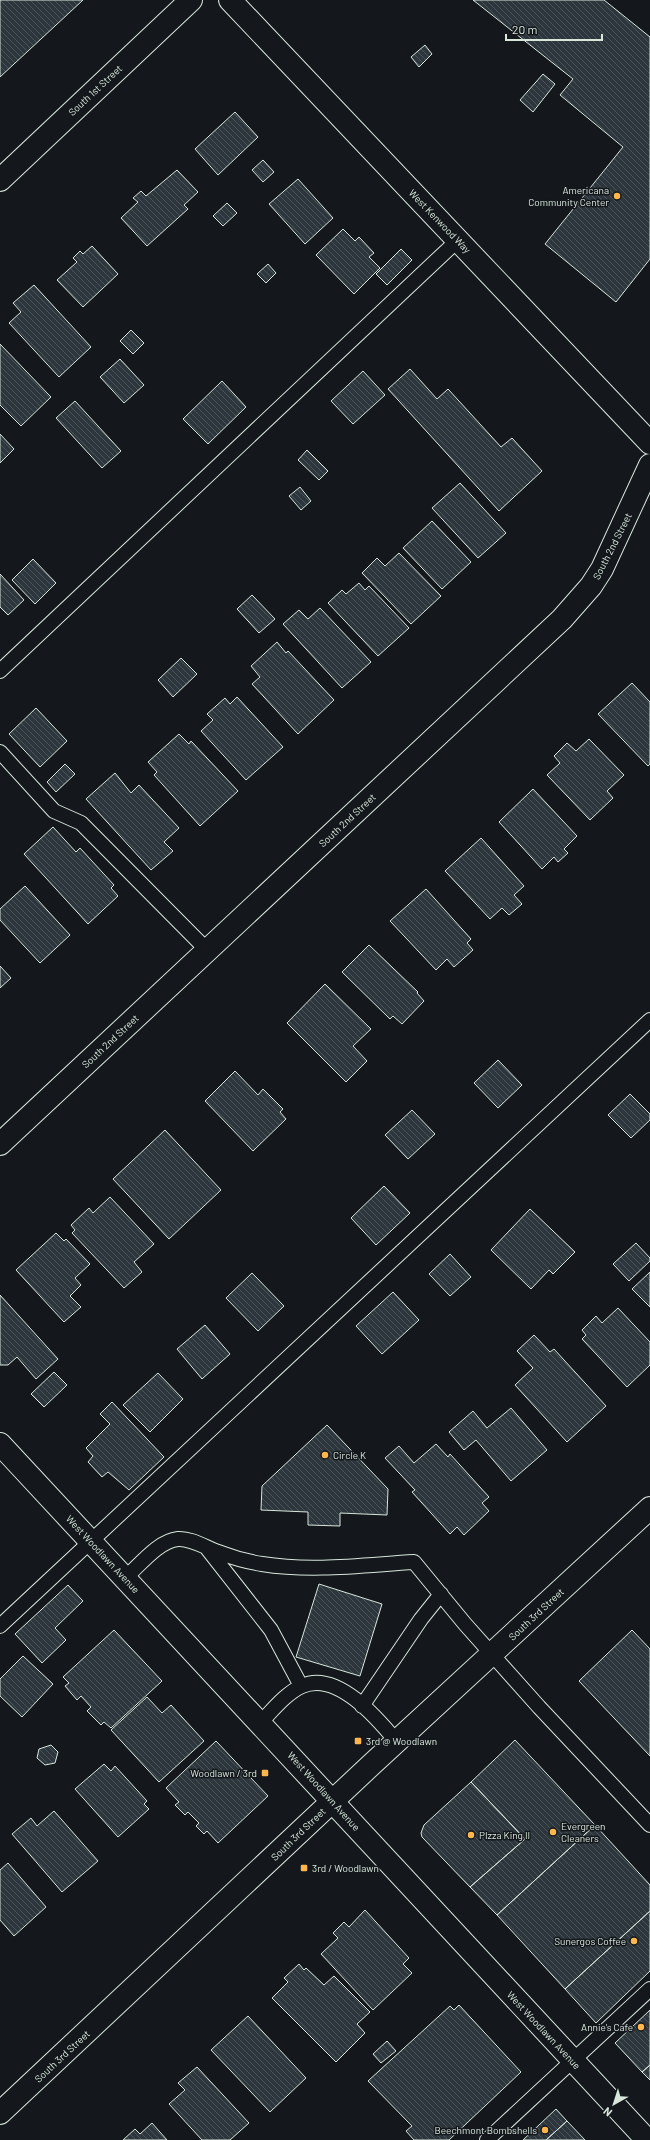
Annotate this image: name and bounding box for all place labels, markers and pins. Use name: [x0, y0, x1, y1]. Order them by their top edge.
place label: Americana Community Center: [528, 184, 609, 208]
marker: Americana Community Center: [612, 191, 622, 201]
place label: Circle K: [333, 1449, 366, 1461]
marker: Circle K: [320, 1450, 330, 1460]
place label: 3rd @ Woodlawn: [366, 1735, 437, 1747]
marker: 3rd @ Woodlawn: [353, 1736, 363, 1746]
place label: Woodlawn / 3rd: [190, 1767, 257, 1779]
marker: Woodlawn / 3rd: [260, 1768, 270, 1778]
place label: Evergreen Cleaners: [561, 1820, 605, 1844]
marker: Evergreen Cleaners: [548, 1827, 558, 1837]
place label: PIzza King II: [479, 1829, 530, 1841]
marker: PIzza King II: [466, 1830, 476, 1840]
place label: 3rd / Woodlawn: [312, 1862, 379, 1874]
marker: 3rd / Woodlawn: [299, 1863, 309, 1873]
place label: Sunergos Coffee: [554, 1935, 626, 1947]
marker: Sunergos Coffee: [629, 1936, 639, 1946]
place label: Annie's Cafe: [581, 2021, 633, 2033]
marker: Annie's Cafe: [636, 2022, 646, 2032]
place label: Beechmont Bombshells: [434, 2124, 537, 2136]
marker: Beechmont Bombshells: [540, 2125, 550, 2135]

